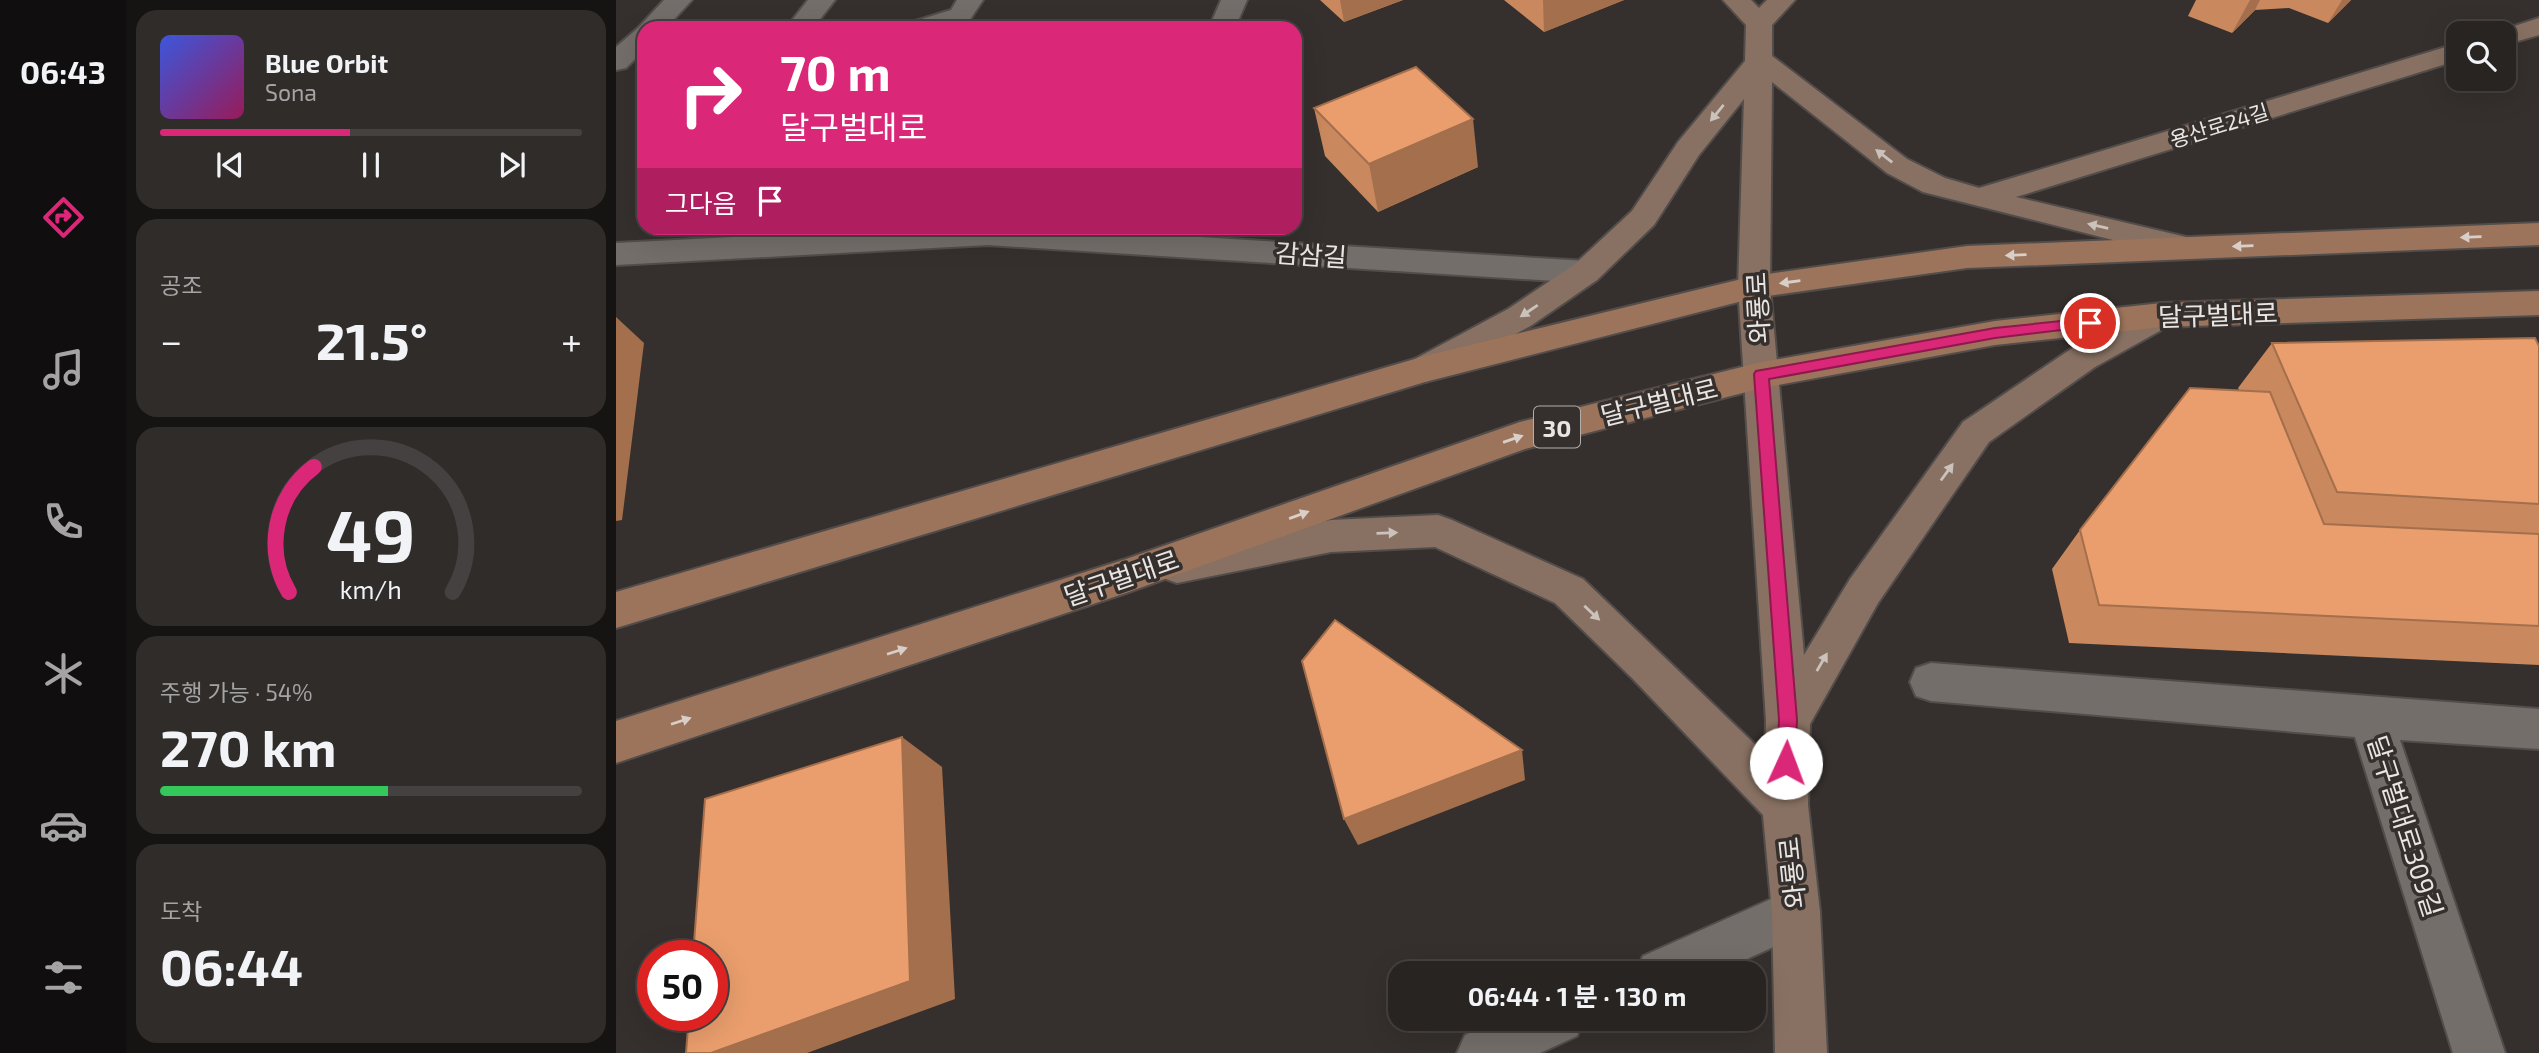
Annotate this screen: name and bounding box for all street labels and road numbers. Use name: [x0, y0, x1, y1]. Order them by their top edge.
street label: 용산로24길: [2167, 98, 2271, 152]
street label: 감삼길: [1274, 236, 1348, 272]
street label: 와룡로: [1740, 271, 1774, 345]
street label: 달구벌대로: [2158, 296, 2278, 332]
street label: 달구벌대로: [1597, 371, 1721, 431]
road number: 30: [1534, 406, 1580, 448]
street label: 달구벌대로: [1059, 543, 1183, 611]
street label: 달구벌대로309길: [2362, 732, 2450, 920]
street label: 와룡로: [1772, 836, 1810, 910]

